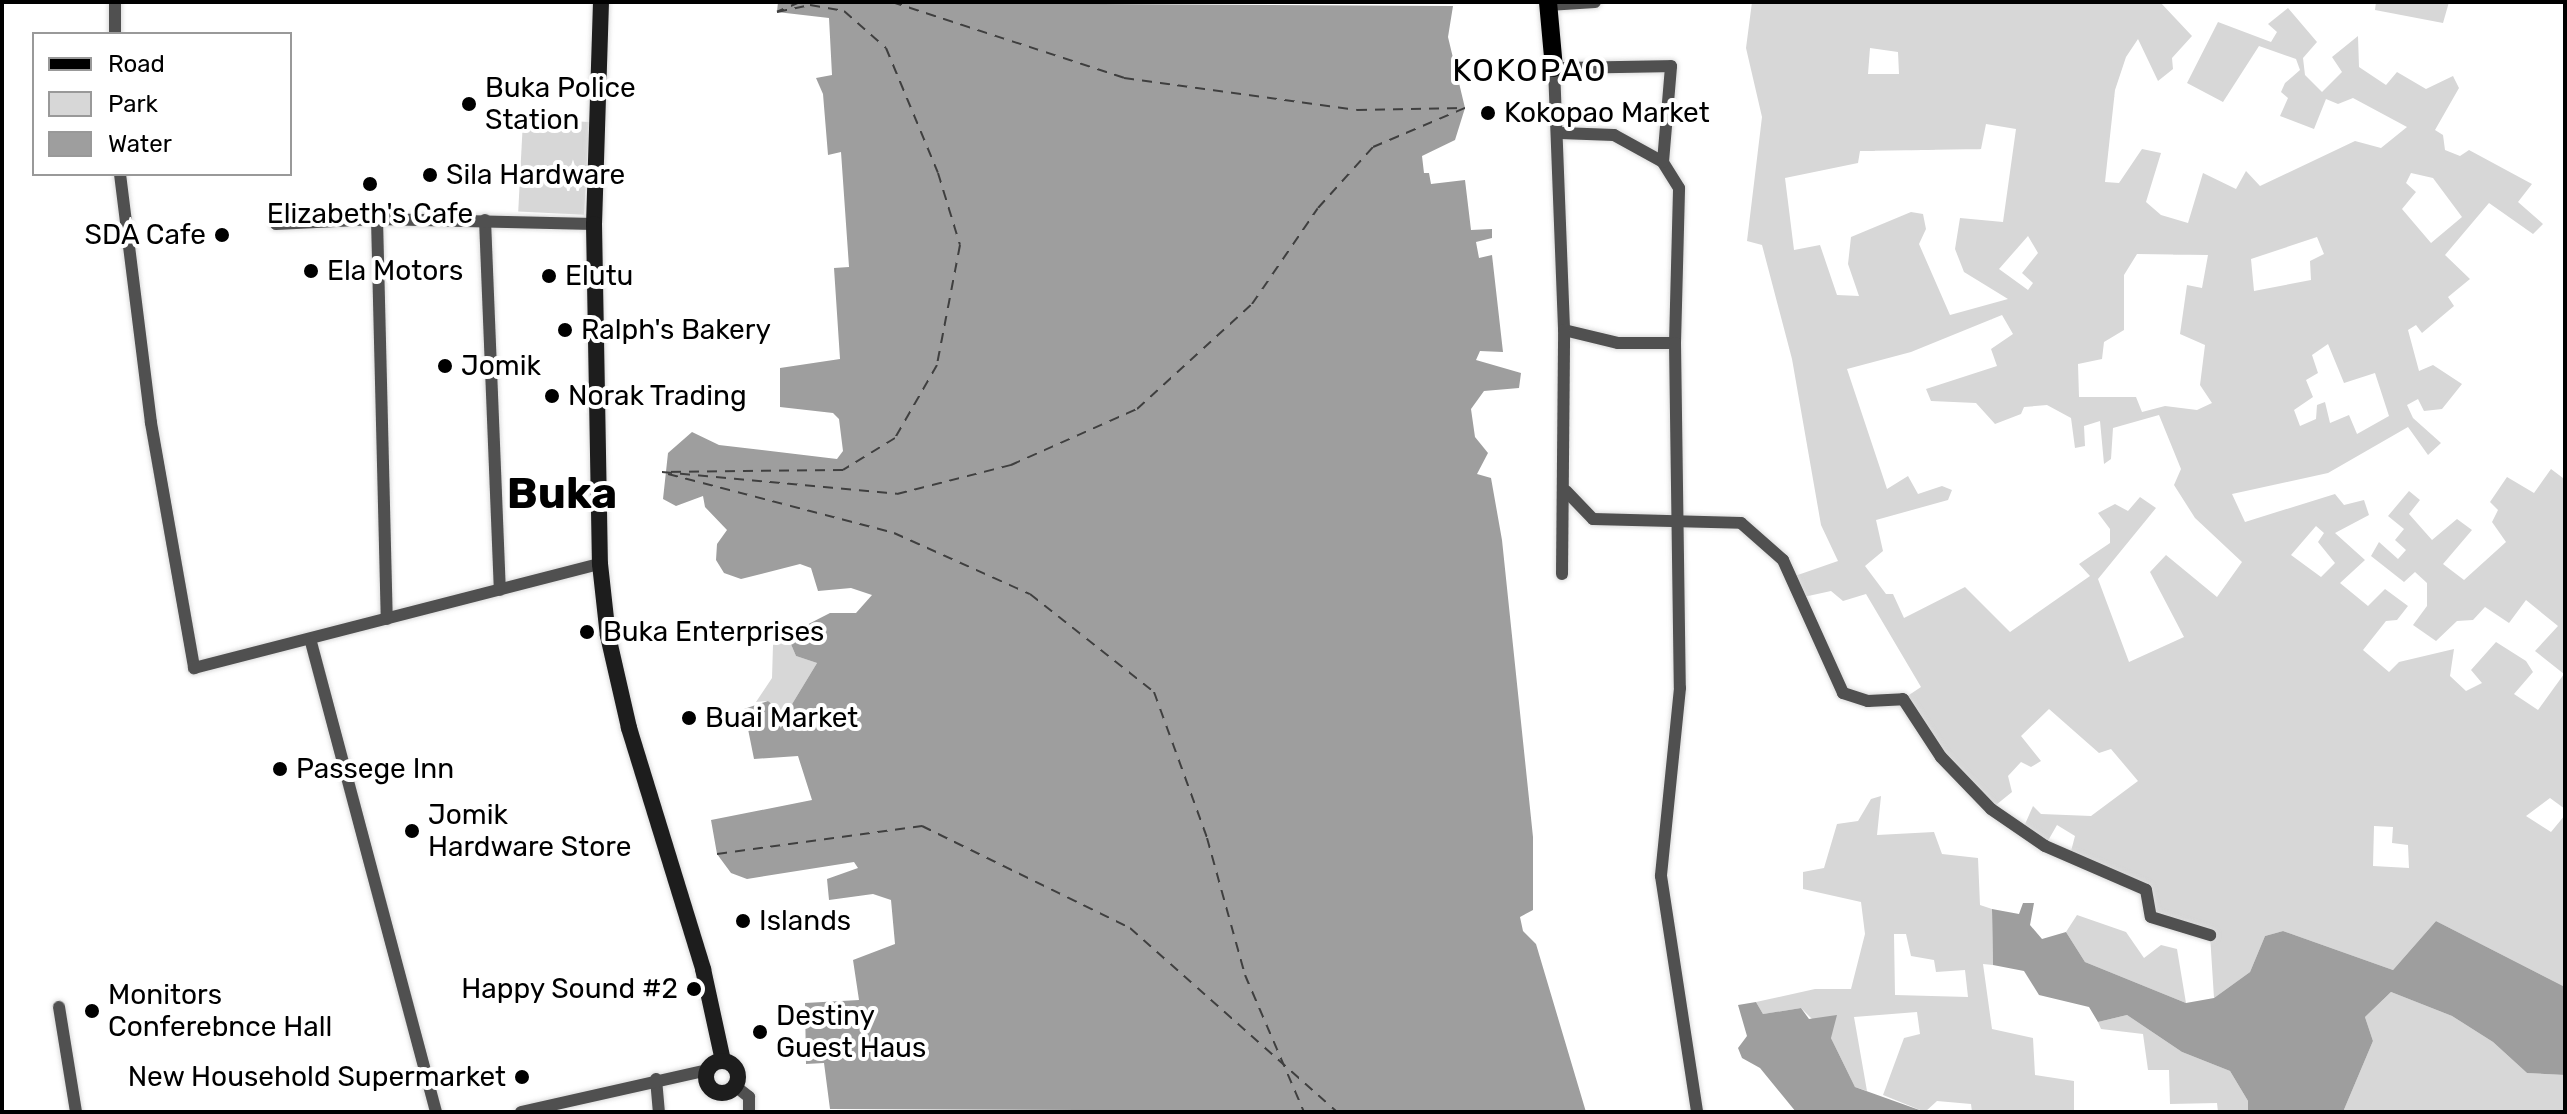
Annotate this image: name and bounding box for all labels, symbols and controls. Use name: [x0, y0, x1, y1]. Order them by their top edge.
legend: [32, 32, 292, 176]
text: Road: [108, 50, 165, 78]
district label: KOKOPAO: [1452, 51, 1608, 89]
place label: Buka Police Station: [485, 71, 636, 137]
text: Park: [108, 90, 158, 118]
marker: Buka Police Station: [460, 95, 478, 113]
place label: Kokopao Market: [1504, 96, 1710, 130]
marker: Kokopao Market: [1479, 104, 1497, 122]
text: Water: [108, 130, 172, 158]
place label: Sila Hardware: [446, 158, 625, 192]
marker: Sila Hardware: [421, 166, 439, 184]
marker: Elizabeth's Cafe: [361, 175, 379, 193]
place label: Elizabeth's Cafe: [267, 197, 473, 231]
place label: SDA Cafe: [84, 218, 206, 252]
marker: SDA Cafe: [213, 226, 231, 244]
place label: Ela Motors: [327, 254, 463, 288]
place label: Elutu: [565, 259, 633, 293]
marker: Ela Motors: [302, 262, 320, 280]
marker: Elutu: [540, 267, 558, 285]
place label: Ralph's Bakery: [581, 313, 771, 347]
marker: Ralph's Bakery: [556, 321, 574, 339]
place label: Jomik: [461, 349, 541, 383]
marker: Jomik: [436, 357, 454, 375]
place label: Norak Trading: [568, 379, 748, 413]
marker: Norak Trading: [543, 387, 561, 405]
district label: Buka: [507, 467, 617, 519]
place label: Buka Enterprises: [603, 615, 824, 649]
marker: Buka Enterprises: [578, 623, 596, 641]
place label: Buai Market: [705, 701, 858, 735]
marker: Buai Market: [680, 709, 698, 727]
place label: Passege Inn: [296, 752, 454, 786]
marker: Passege Inn: [271, 760, 289, 778]
place label: Jomik Hardware Store: [428, 798, 631, 864]
marker: Jomik Hardware Store: [403, 822, 421, 840]
place label: Islands: [759, 904, 851, 938]
marker: Islands: [734, 912, 752, 930]
place label: Happy Sound #2: [461, 972, 678, 1006]
place label: Monitors Conferebnce Hall: [108, 978, 332, 1044]
marker: Happy Sound #2: [685, 980, 703, 998]
place label: Destiny Guest Haus: [776, 999, 926, 1065]
marker: Monitors Conferebnce Hall: [83, 1002, 101, 1020]
marker: Destiny Guest Haus: [751, 1023, 769, 1041]
place label: New Household Supermarket: [127, 1060, 506, 1094]
marker: New Household Supermarket: [513, 1068, 531, 1086]

